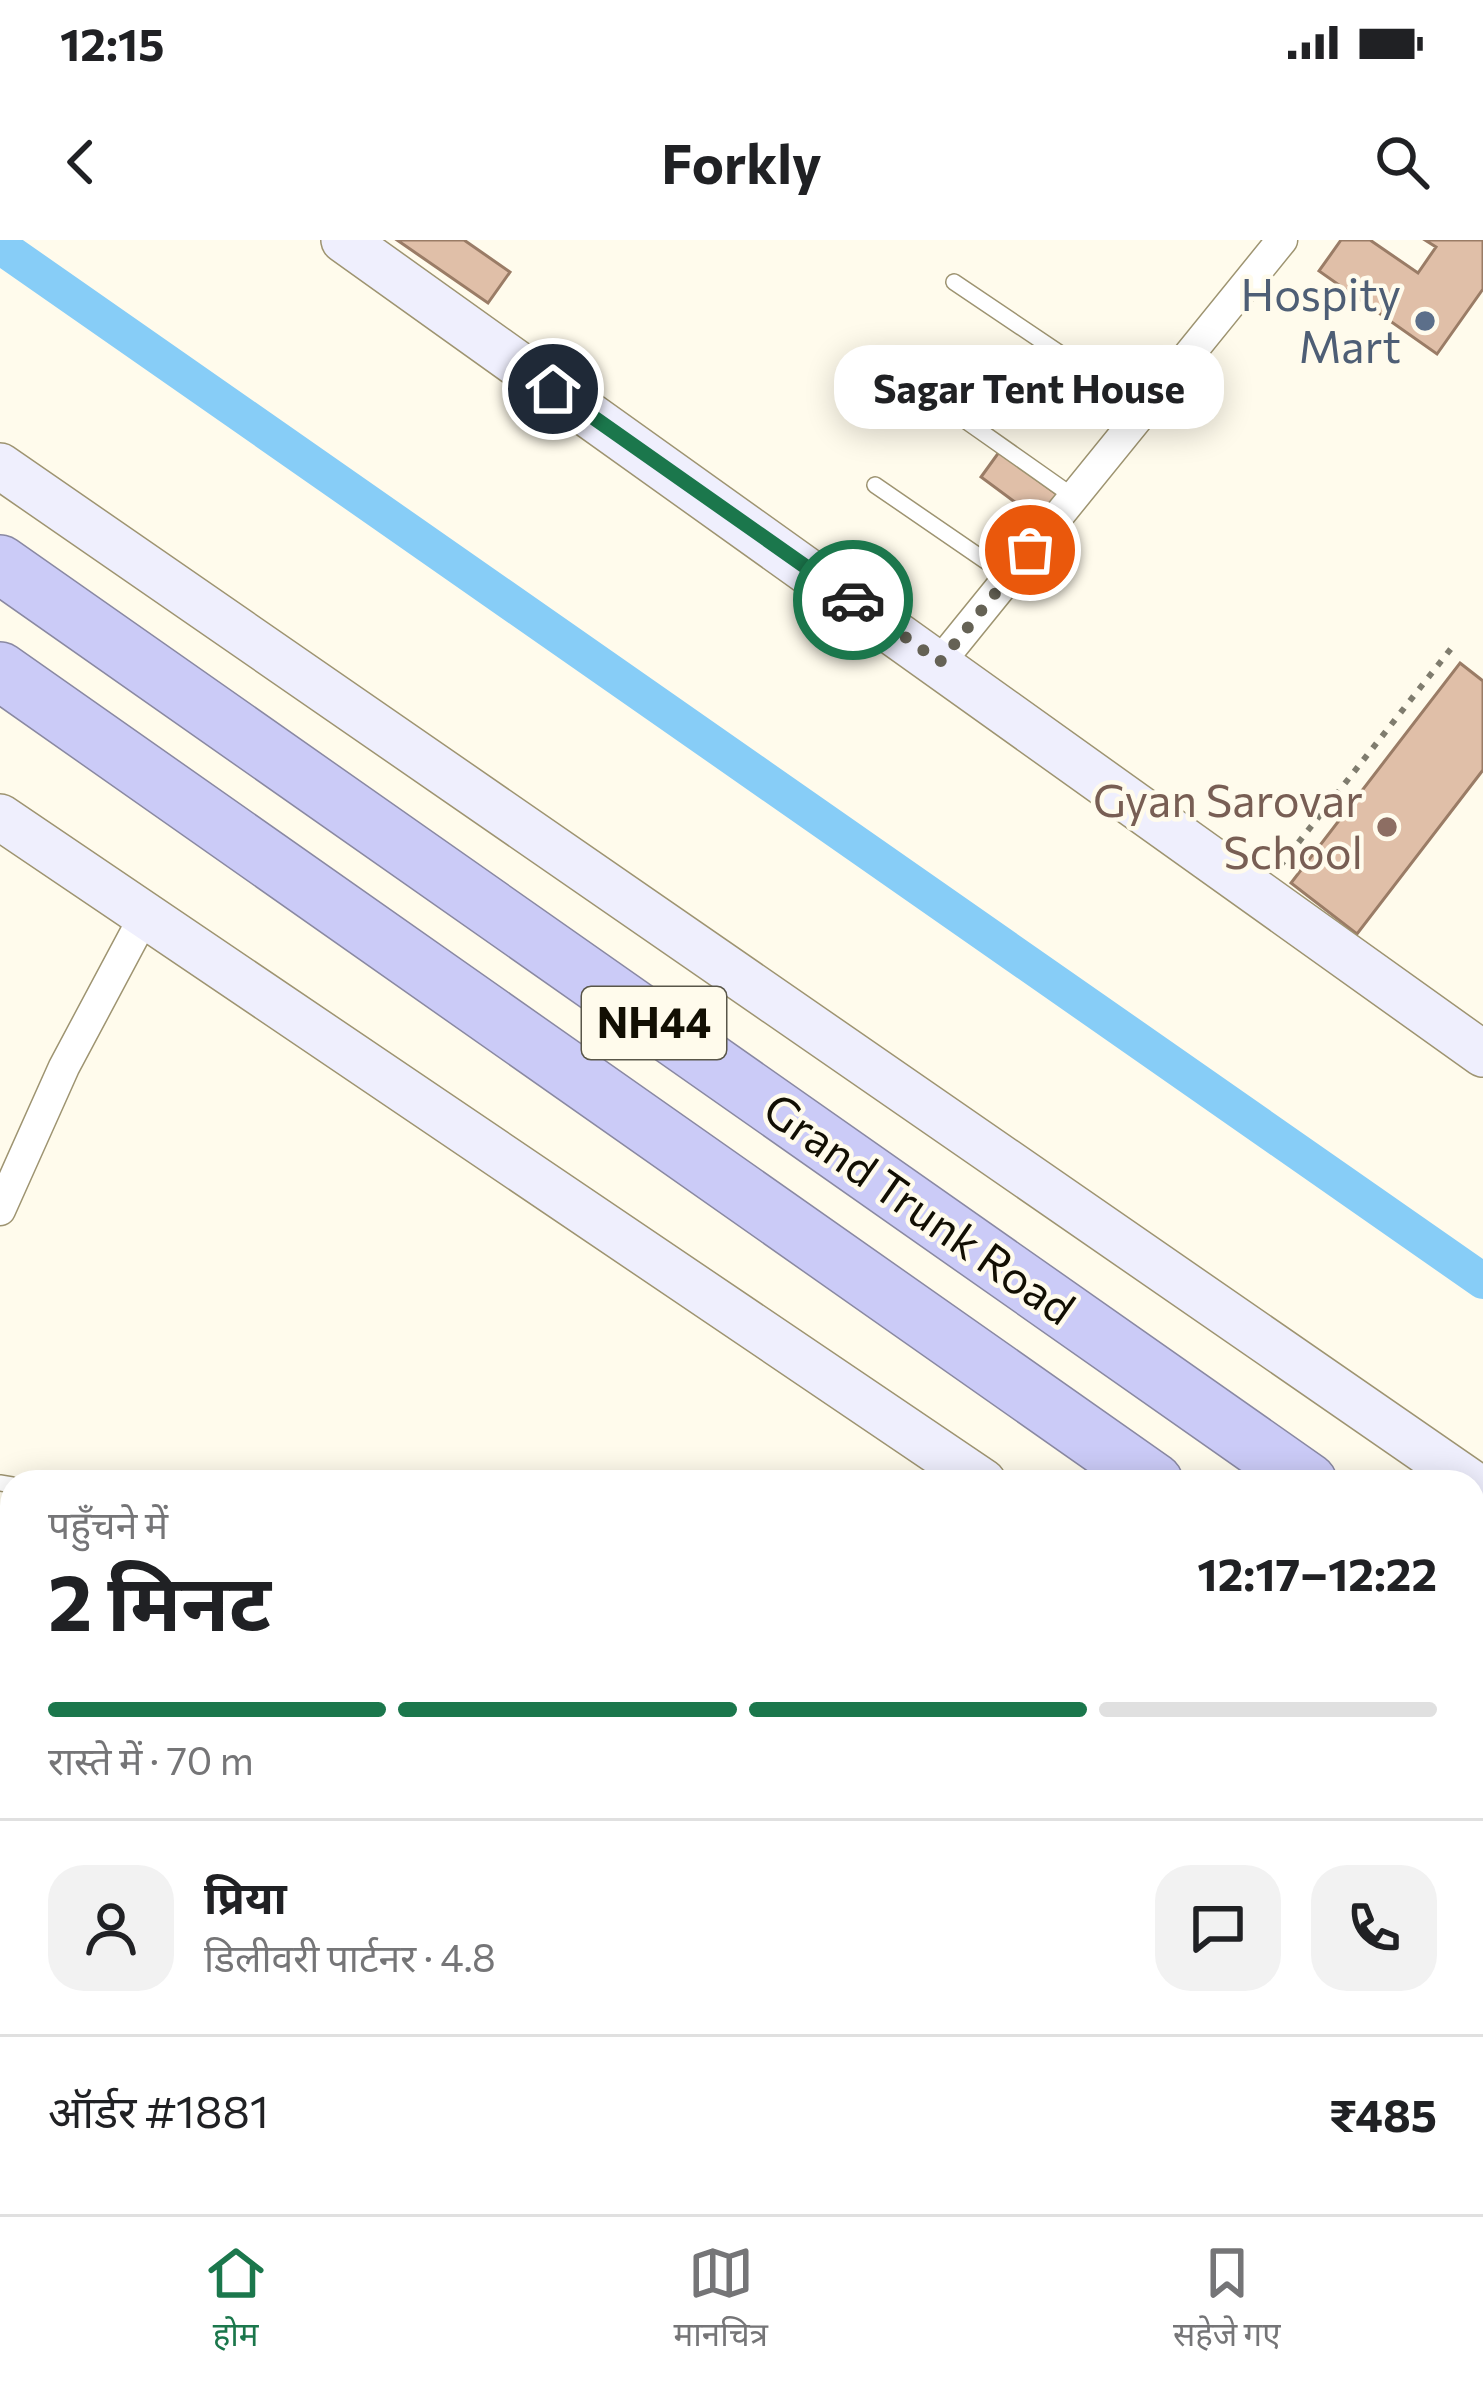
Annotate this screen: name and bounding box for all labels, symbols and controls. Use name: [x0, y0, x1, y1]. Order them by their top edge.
text: 12:15: [60, 15, 164, 70]
icon: back: [48, 129, 114, 195]
text: Forkly: [661, 129, 822, 195]
icon: search: [1369, 129, 1435, 195]
place label: Hospity Mart: [1240, 265, 1401, 372]
marker: Hospity Mart: [1412, 308, 1438, 334]
pin: [502, 338, 604, 440]
callout: Sagar Tent House: [835, 346, 1225, 430]
icon: home: [520, 356, 586, 422]
text: Sagar Tent House: [873, 363, 1185, 411]
pin: [979, 499, 1081, 601]
icon: bag: [997, 517, 1063, 583]
courier: [793, 540, 913, 660]
icon: car: [820, 567, 886, 633]
place label: Gyan Sarovar School: [1093, 771, 1363, 878]
marker: Gyan Sarovar School: [1374, 814, 1400, 840]
road number: NH44: [582, 987, 726, 1059]
street label: Grand Trunk Road: [755, 1079, 1086, 1335]
text: पहुँचने में: [48, 1499, 168, 1547]
text: 12:17–12:22: [1197, 1545, 1437, 1600]
text: 2 मिनट: [48, 1552, 271, 1647]
text: रास्ते में · 70 m: [48, 1735, 254, 1783]
button: person: [48, 1865, 174, 1991]
button: chat: [1155, 1865, 1281, 1991]
button: phone: [1311, 1865, 1437, 1991]
text: प्रिया: [204, 1868, 287, 1923]
text: डिलीवरी पार्टनर · 4.8: [204, 1932, 496, 1980]
text: ऑर्डर #1881: [48, 2082, 269, 2137]
text: ₹485: [1329, 2086, 1437, 2141]
tab: होम: [203, 2240, 269, 2359]
tab: मानचित्र: [674, 2240, 768, 2359]
tab: सहेजे गए: [1173, 2240, 1280, 2359]

